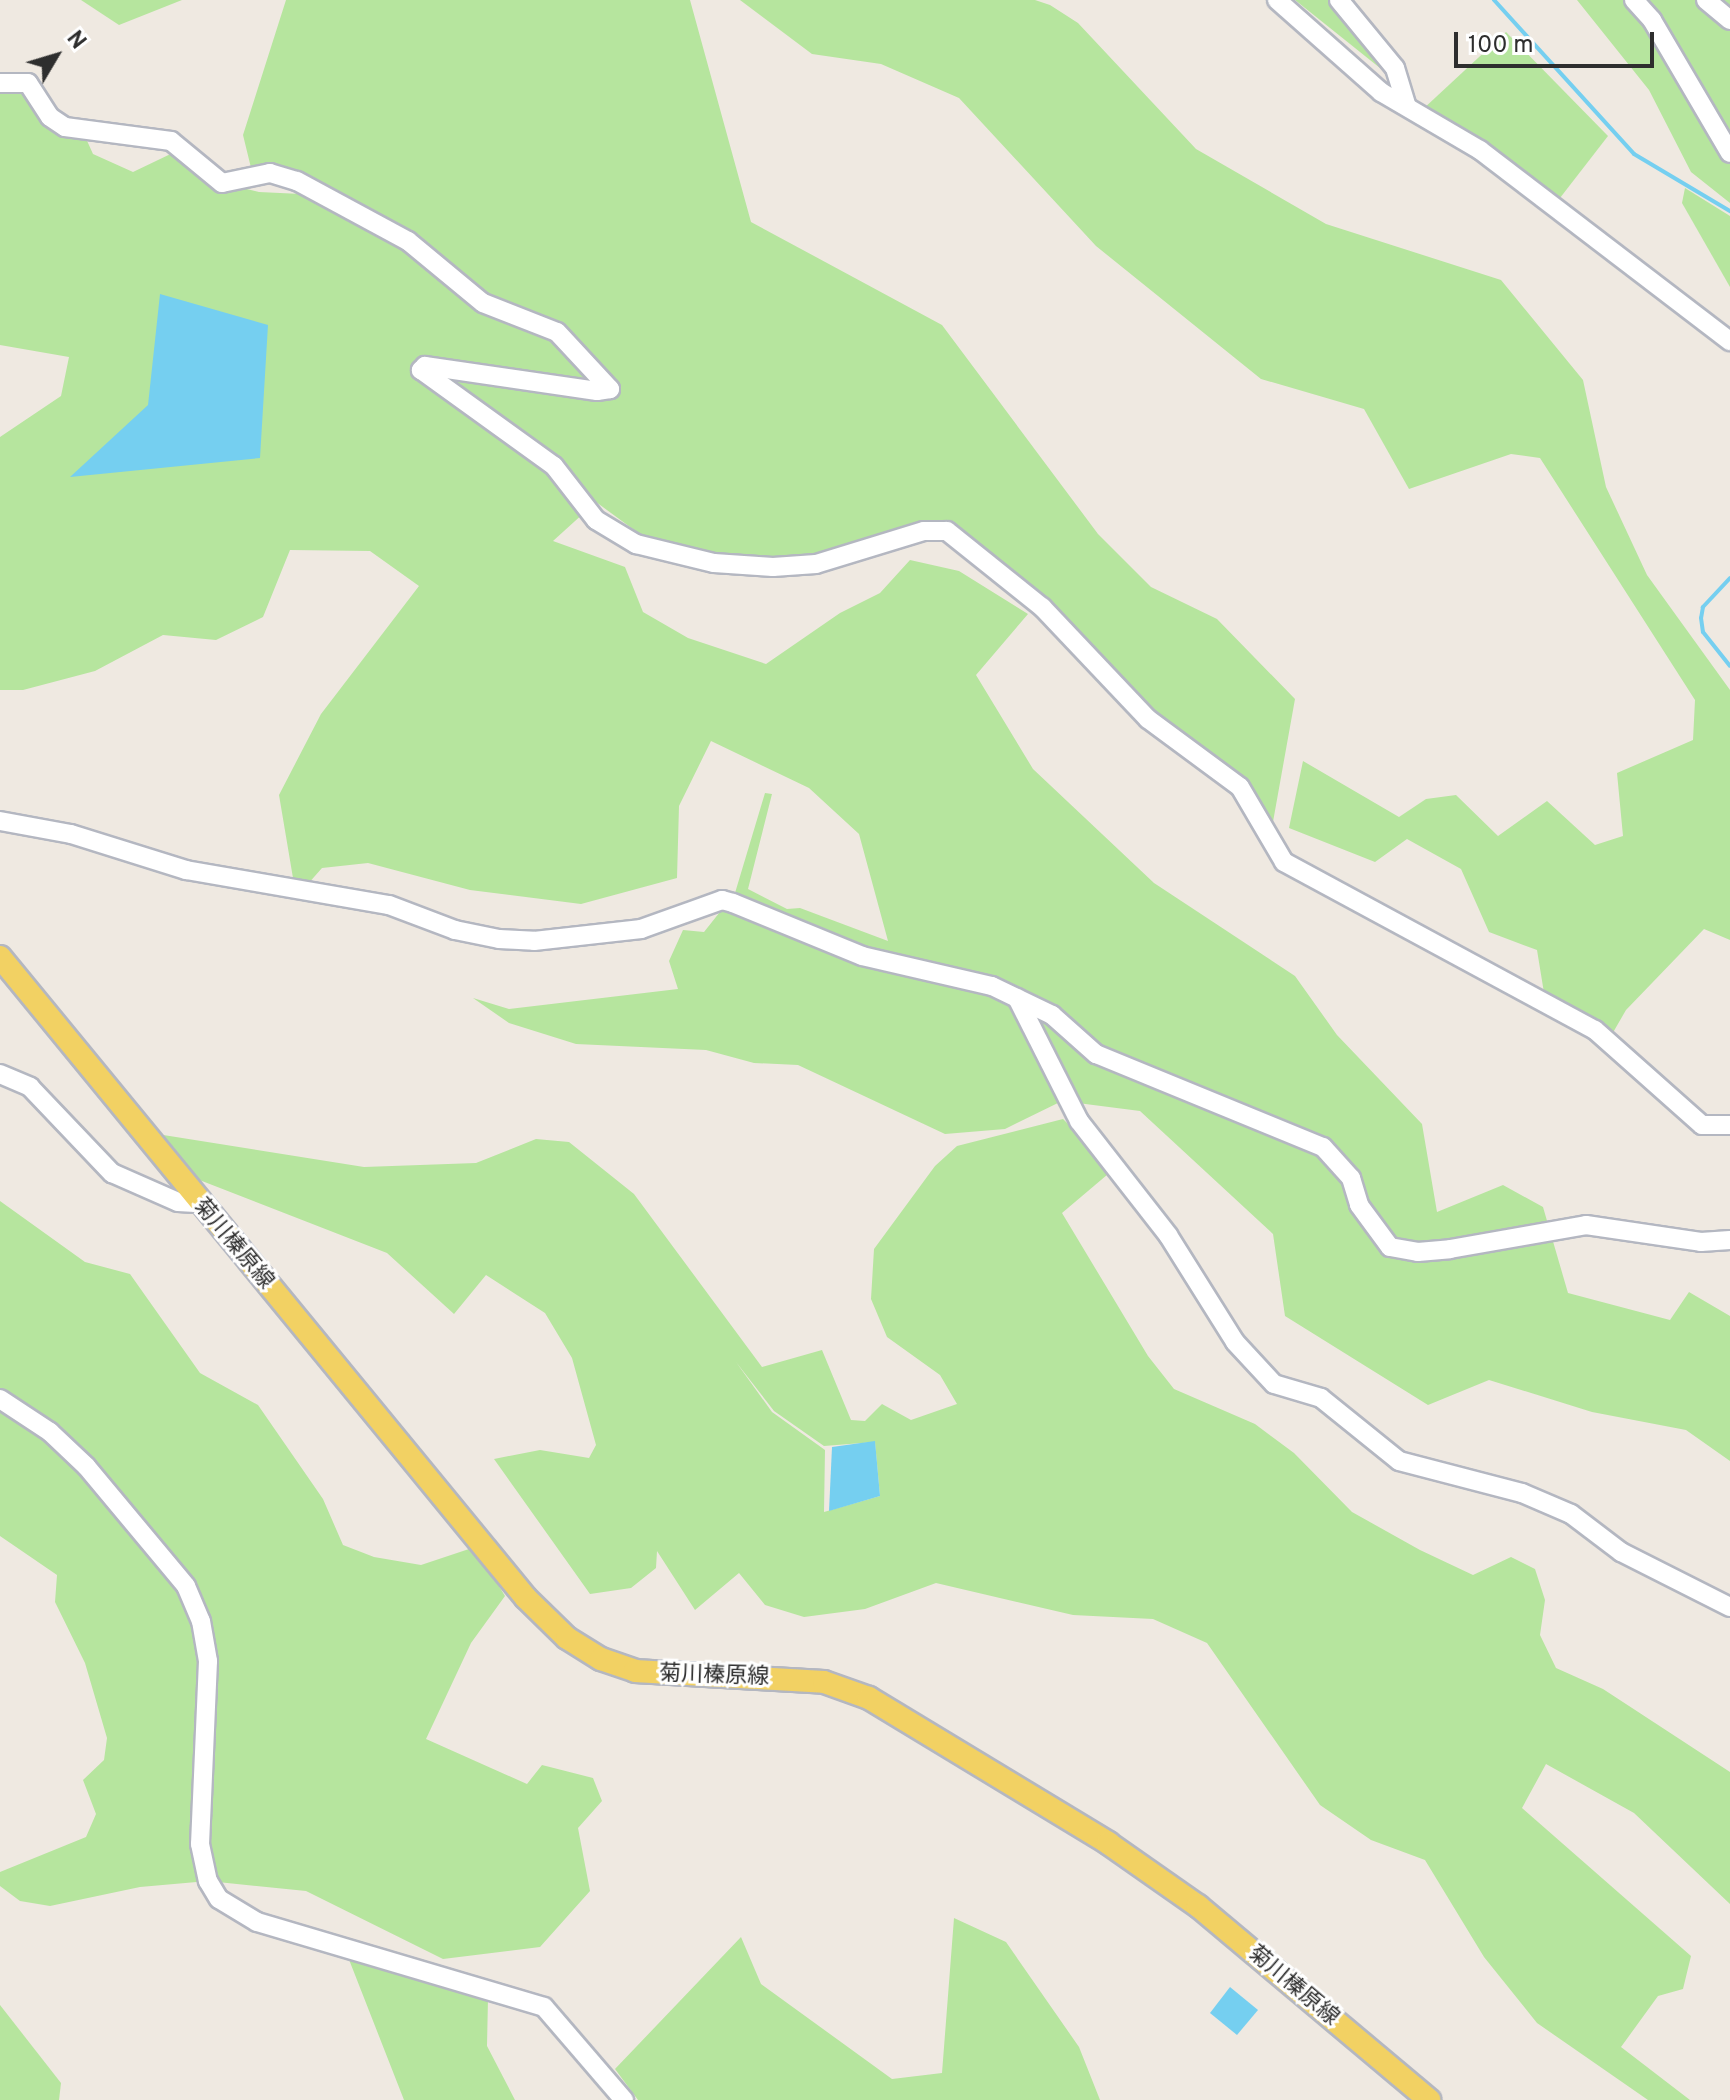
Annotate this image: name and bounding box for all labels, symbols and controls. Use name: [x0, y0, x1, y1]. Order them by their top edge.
north arrow: [16, 16, 96, 96]
scale bar: [1458, 16, 1658, 66]
text: N: [60, 26, 91, 55]
text: 100 m: [1468, 31, 1534, 61]
street label: 菊川榛原線: [188, 1193, 278, 1295]
street label: 菊川榛原線: [659, 1661, 769, 1691]
street label: 菊川榛原線: [1242, 1941, 1344, 2031]

